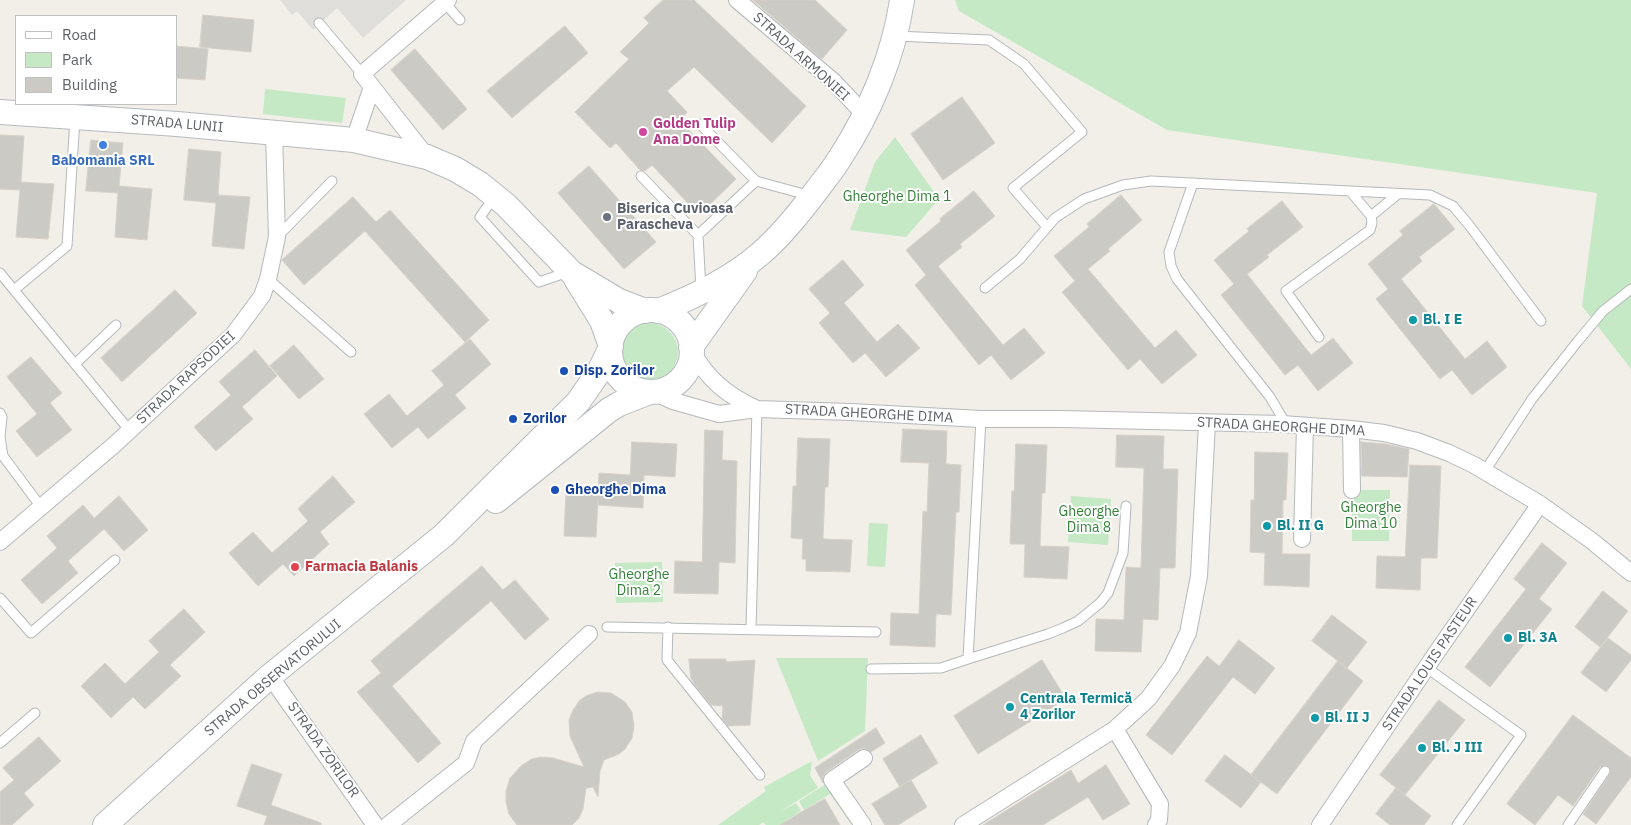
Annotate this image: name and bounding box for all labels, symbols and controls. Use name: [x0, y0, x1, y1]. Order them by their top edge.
street label: STRADA ARMONIEI: [749, 9, 853, 105]
legend: [15, 15, 178, 105]
text: Road: [62, 25, 97, 44]
text: Park: [62, 50, 92, 69]
text: Building: [62, 75, 117, 94]
street label: STRADA LUNII: [130, 112, 224, 136]
place label: Golden Tulip Ana Dome: [653, 116, 736, 148]
marker: Golden Tulip Ana Dome: [637, 126, 649, 138]
marker: Babomania SRL: [97, 139, 109, 151]
place label: Babomania SRL: [51, 153, 155, 169]
park label: Gheorghe Dima 1: [843, 189, 951, 205]
place label: Biserica Cuvioasa Parascheva: [617, 201, 733, 233]
marker: Biserica Cuvioasa Parascheva: [601, 211, 613, 223]
place label: Bl. I E: [1423, 312, 1462, 328]
marker: Bl. I E: [1407, 314, 1419, 326]
street label: STRADA RAPSODIEI: [133, 328, 239, 428]
place label: Disp. Zorilor: [574, 363, 655, 379]
marker: Disp. Zorilor: [558, 365, 570, 377]
street label: STRADA GHEORGHE DIMA: [785, 401, 953, 427]
place label: Zorilor: [523, 411, 567, 427]
marker: Zorilor: [507, 413, 519, 425]
street label: STRADA GHEORGHE DIMA: [1197, 414, 1365, 440]
place label: Gheorghe Dima: [565, 482, 666, 498]
marker: Gheorghe Dima: [549, 484, 561, 496]
park label: Gheorghe Dima 10: [1340, 500, 1402, 532]
park label: Gheorghe Dima 8: [1058, 504, 1120, 536]
place label: Bl. II G: [1277, 518, 1324, 534]
marker: Bl. II G: [1261, 520, 1273, 532]
place label: Farmacia Balanis: [305, 559, 418, 575]
marker: Farmacia Balanis: [289, 561, 301, 573]
park label: Gheorghe Dima 2: [608, 567, 670, 600]
street label: STRADA LOUIS PASTEUR: [1379, 594, 1481, 734]
street label: STRADA OBSERVATORULUI: [201, 616, 345, 740]
place label: Bl. 3A: [1518, 630, 1557, 646]
marker: Bl. 3A: [1502, 632, 1514, 644]
place label: Centrala Termică 4 Zorilor: [1020, 691, 1132, 724]
street label: STRADA ZORILOR: [284, 699, 362, 801]
marker: Centrala Termică 4 Zorilor: [1004, 701, 1016, 713]
place label: Bl. II J: [1325, 710, 1370, 726]
marker: Bl. II J: [1309, 712, 1321, 724]
place label: Bl. J III: [1432, 740, 1483, 756]
marker: Bl. J III: [1416, 742, 1428, 754]

